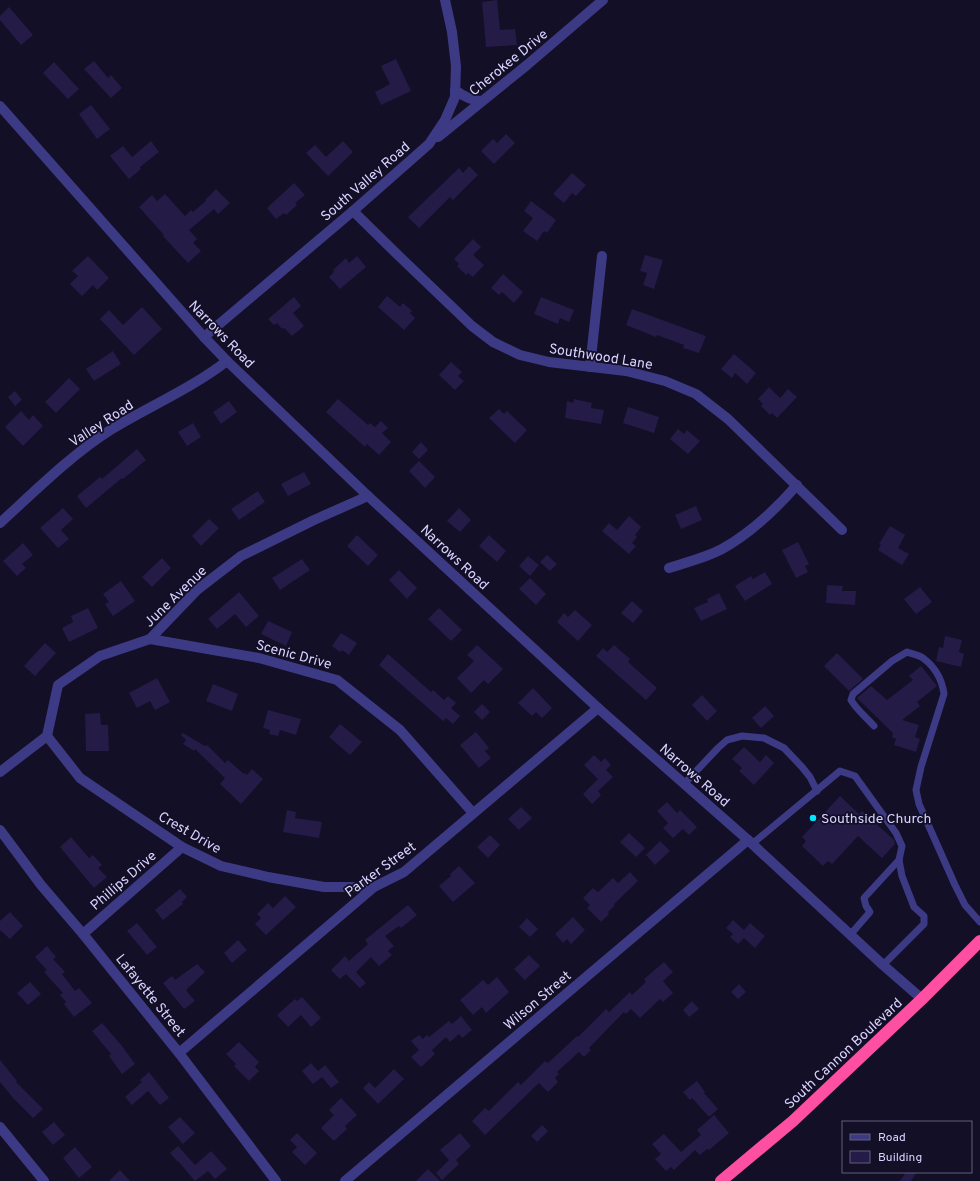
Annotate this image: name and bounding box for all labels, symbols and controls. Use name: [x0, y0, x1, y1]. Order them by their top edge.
street label: Cherokee Drive: [466, 26, 552, 100]
street label: South Valley Road: [318, 139, 414, 226]
street label: Narrows Road: [184, 298, 257, 372]
street label: Southwood Lane: [548, 341, 654, 374]
street label: Valley Road: [66, 397, 137, 451]
street label: Narrows Road: [416, 522, 492, 594]
street label: June Avenue: [141, 563, 211, 631]
street label: Scenic Drive: [254, 637, 333, 674]
street label: Narrows Road: [655, 741, 733, 811]
street label: Crest Drive: [155, 809, 224, 858]
place label: Southside Church: [821, 811, 931, 828]
marker: Southside Church: [808, 813, 818, 823]
street label: Parker Street: [342, 839, 420, 902]
street label: Phillips Drive: [87, 848, 160, 914]
street label: Lafayette Street: [111, 951, 188, 1041]
street label: Wilson Street: [501, 968, 575, 1034]
street label: South Cannon Boulevard: [782, 995, 907, 1113]
legend: [842, 1121, 972, 1173]
text: Road: [878, 1130, 906, 1146]
text: Building: [878, 1150, 922, 1166]

